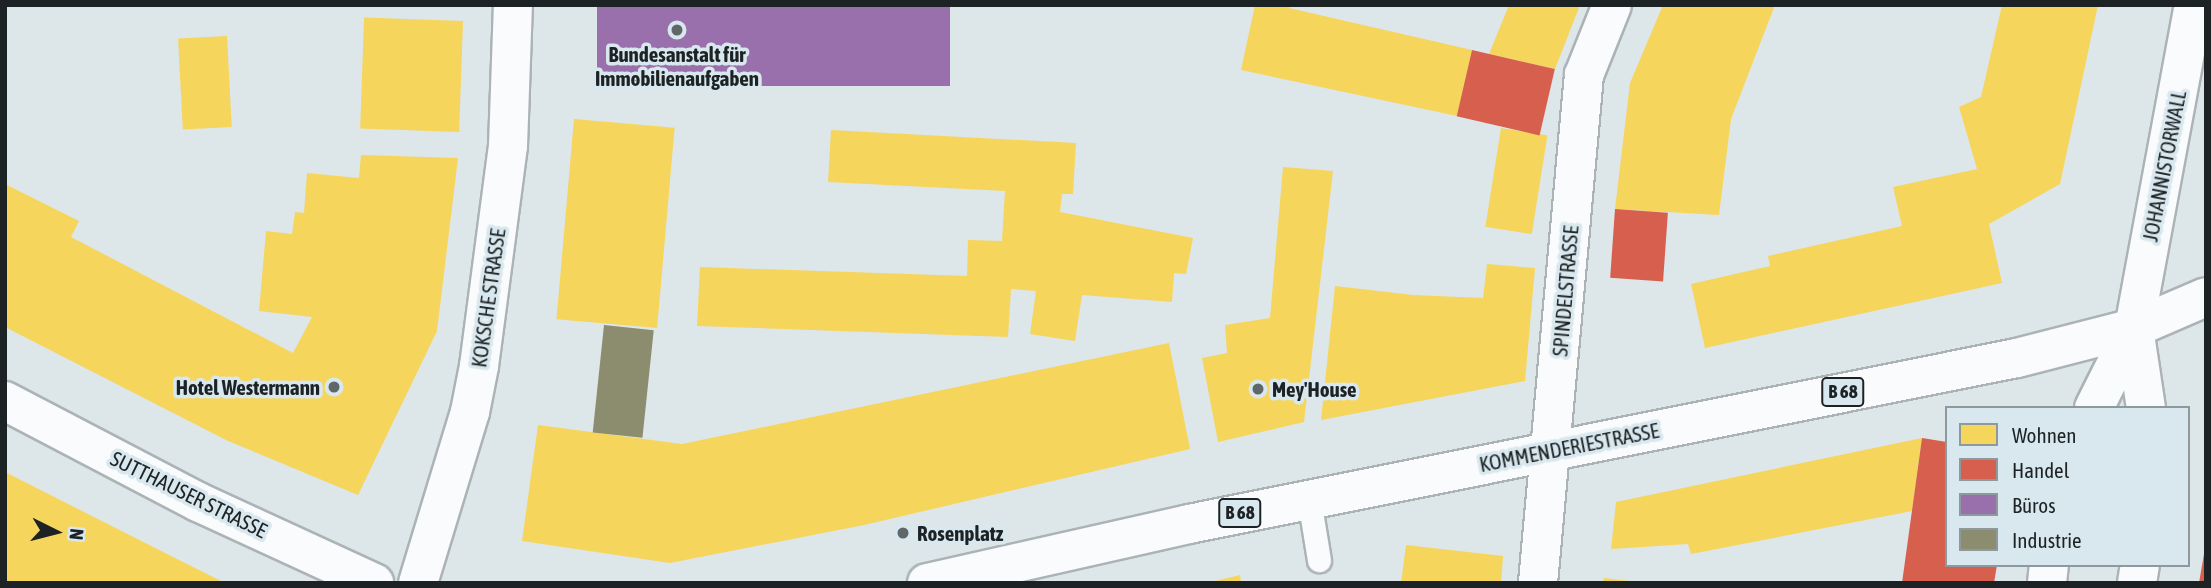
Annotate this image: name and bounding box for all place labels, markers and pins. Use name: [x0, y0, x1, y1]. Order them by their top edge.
marker: Bundesanstalt für Immobilienaufgaben: [669, 22, 685, 38]
place label: Bundesanstalt für Immobilienaufgaben: [595, 41, 759, 91]
place label: Hotel Westermann: [176, 374, 320, 400]
place label: Mey'House: [1272, 376, 1357, 402]
marker: Hotel Westermann: [326, 379, 342, 395]
marker: Mey'House: [1250, 381, 1266, 397]
place label: Rosenplatz: [917, 520, 1003, 546]
marker: Rosenplatz: [895, 525, 911, 541]

